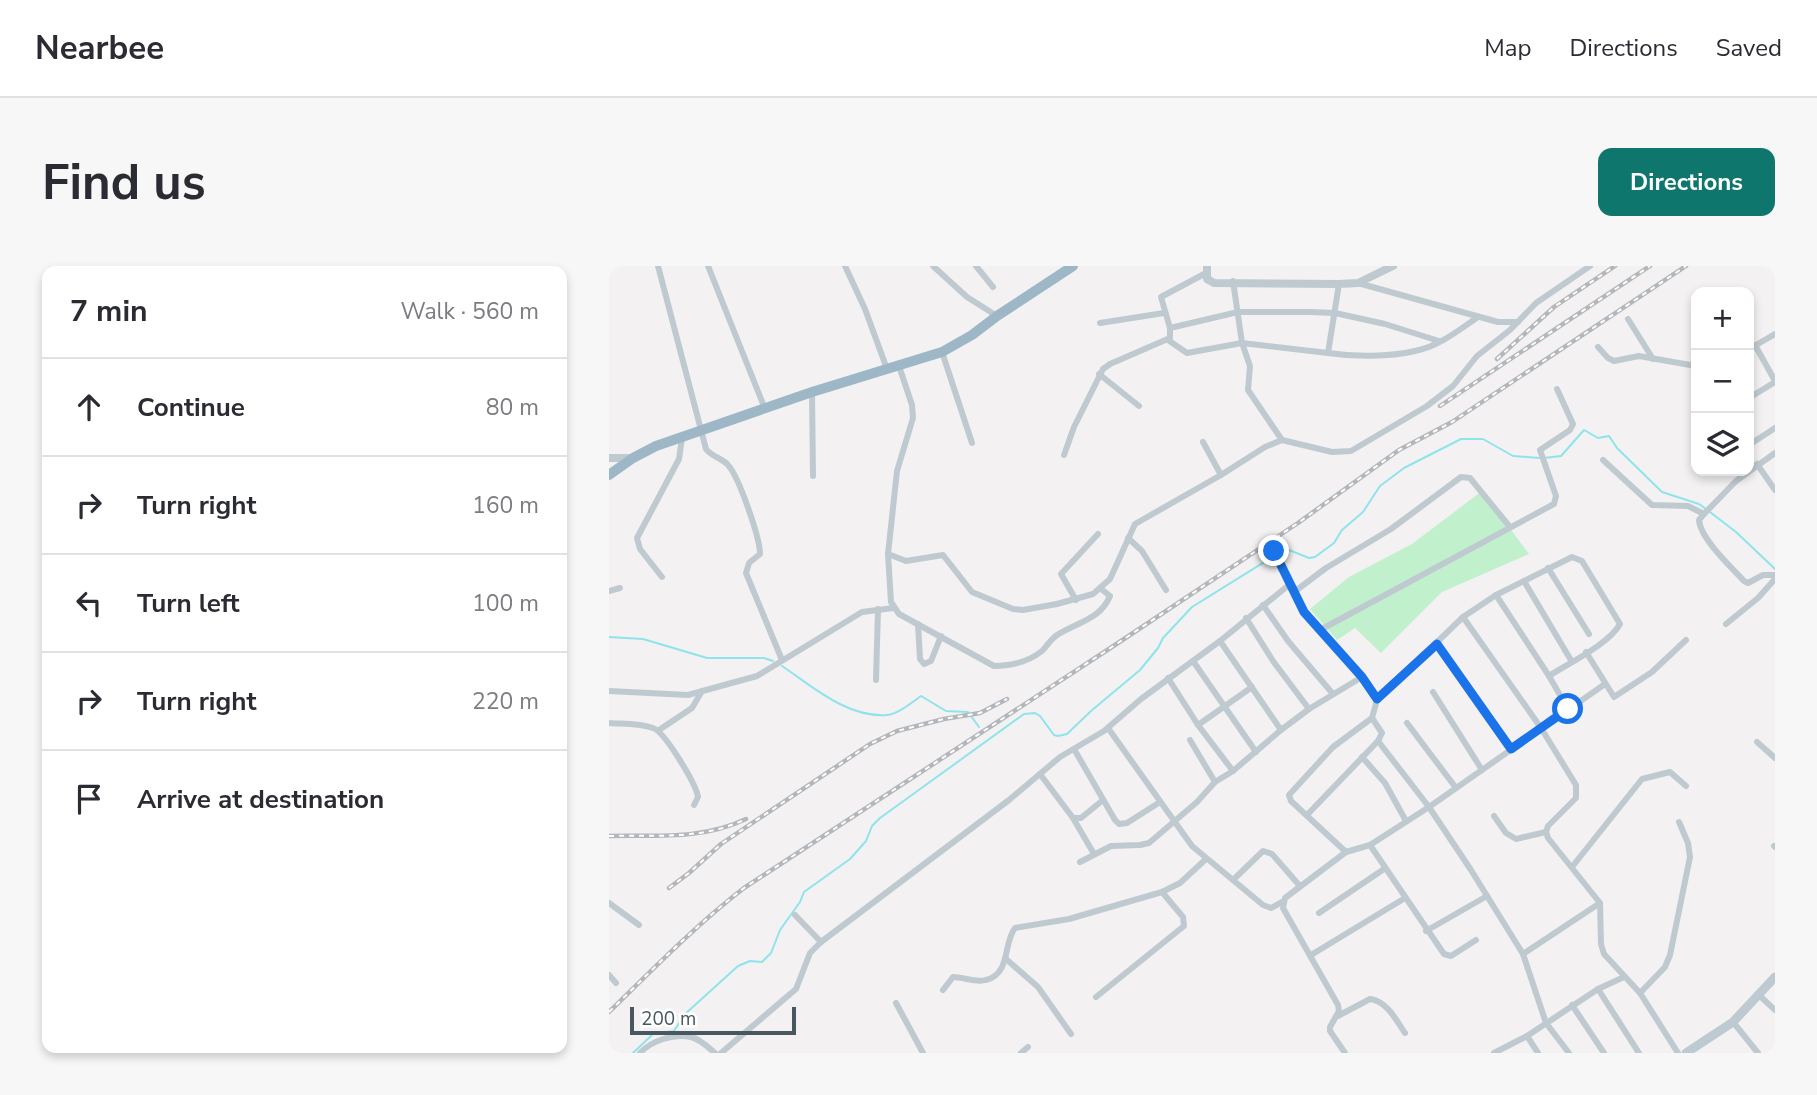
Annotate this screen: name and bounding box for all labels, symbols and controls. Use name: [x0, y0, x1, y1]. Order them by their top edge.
text: Nearbee: [35, 26, 164, 71]
text: Map: [1484, 32, 1531, 64]
text: Directions: [1569, 32, 1678, 64]
text: Saved: [1716, 32, 1782, 64]
button: Directions: [1598, 148, 1775, 216]
text: Find us: [42, 149, 206, 216]
map controls: [1691, 287, 1754, 476]
button: +: [1691, 287, 1754, 350]
text: 7 min: [70, 291, 148, 332]
text: Walk · 560 m: [400, 296, 539, 327]
button: −: [1691, 350, 1754, 413]
icon: ahead: [70, 388, 108, 426]
text: Continue: [137, 390, 245, 425]
text: 80 m: [486, 392, 539, 423]
button: layers: [1691, 413, 1754, 476]
icon: right: [70, 486, 108, 524]
text: Turn right: [137, 488, 256, 523]
text: 160 m: [472, 490, 539, 521]
route end: [1258, 535, 1289, 566]
icon: left: [70, 584, 108, 622]
text: Turn left: [137, 586, 240, 621]
text: 100 m: [472, 588, 539, 619]
icon: right: [70, 682, 108, 720]
text: Turn right: [137, 684, 256, 719]
text: 220 m: [472, 686, 539, 717]
route start: [1552, 693, 1583, 724]
icon: arrive: [70, 780, 108, 818]
text: Arrive at destination: [137, 782, 384, 817]
scale bar: [630, 1004, 796, 1036]
text: 200 m: [641, 1006, 696, 1032]

